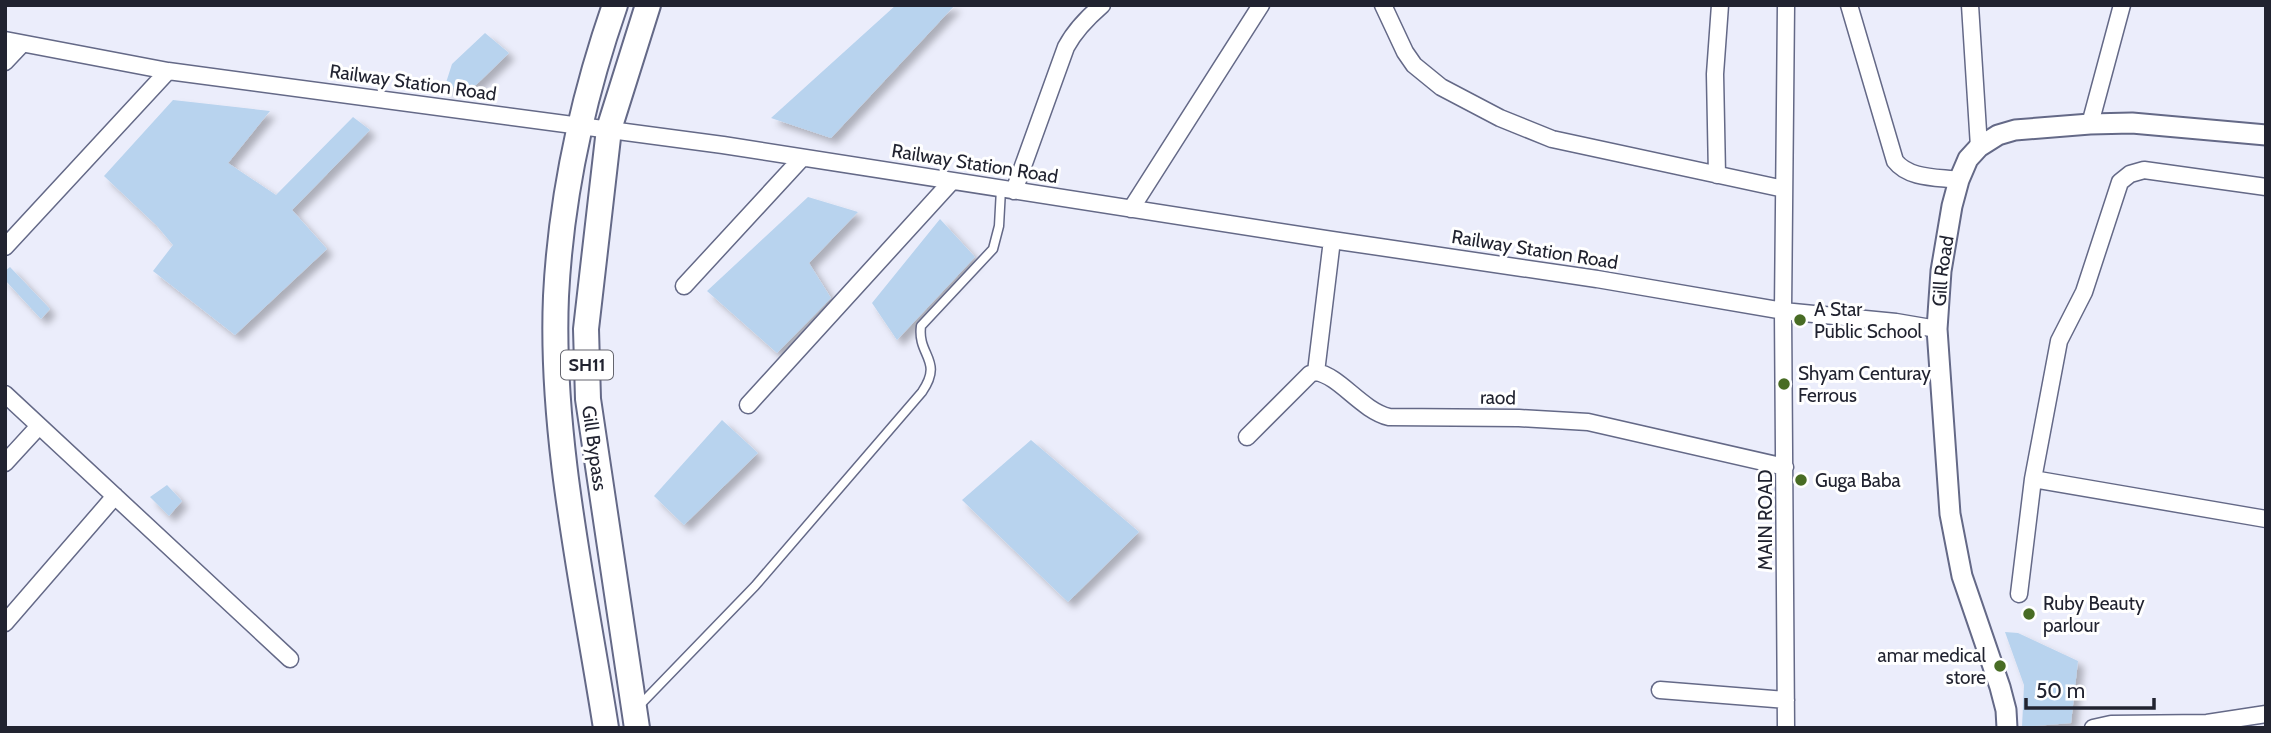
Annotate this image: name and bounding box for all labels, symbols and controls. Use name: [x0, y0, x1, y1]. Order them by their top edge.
street label: Railway Station Road: [328, 59, 498, 106]
street label: Railway Station Road: [890, 139, 1060, 188]
street label: Railway Station Road: [1450, 225, 1620, 274]
street label: Gill Road: [1928, 234, 1959, 307]
place label: A Star Public School: [1814, 298, 1923, 343]
marker: A Star Public School: [1792, 312, 1808, 328]
road number: SH11: [561, 351, 613, 380]
place label: Shyam Centuray Ferrous: [1798, 362, 1931, 407]
marker: Shyam Centuray Ferrous: [1776, 376, 1792, 392]
street label: raod: [1480, 386, 1516, 409]
street label: Gill Bypass: [577, 404, 612, 492]
street label: MAIN ROAD: [1754, 469, 1777, 571]
place label: Guga Baba: [1815, 469, 1901, 492]
marker: Guga Baba: [1793, 472, 1809, 488]
place label: Ruby Beauty parlour: [2043, 592, 2145, 637]
marker: Ruby Beauty parlour: [2021, 606, 2037, 622]
place label: amar medical store: [1878, 644, 1987, 689]
marker: amar medical store: [1992, 658, 2008, 674]
scale bar: [2026, 666, 2154, 710]
text: 50 m: [2036, 678, 2085, 703]

